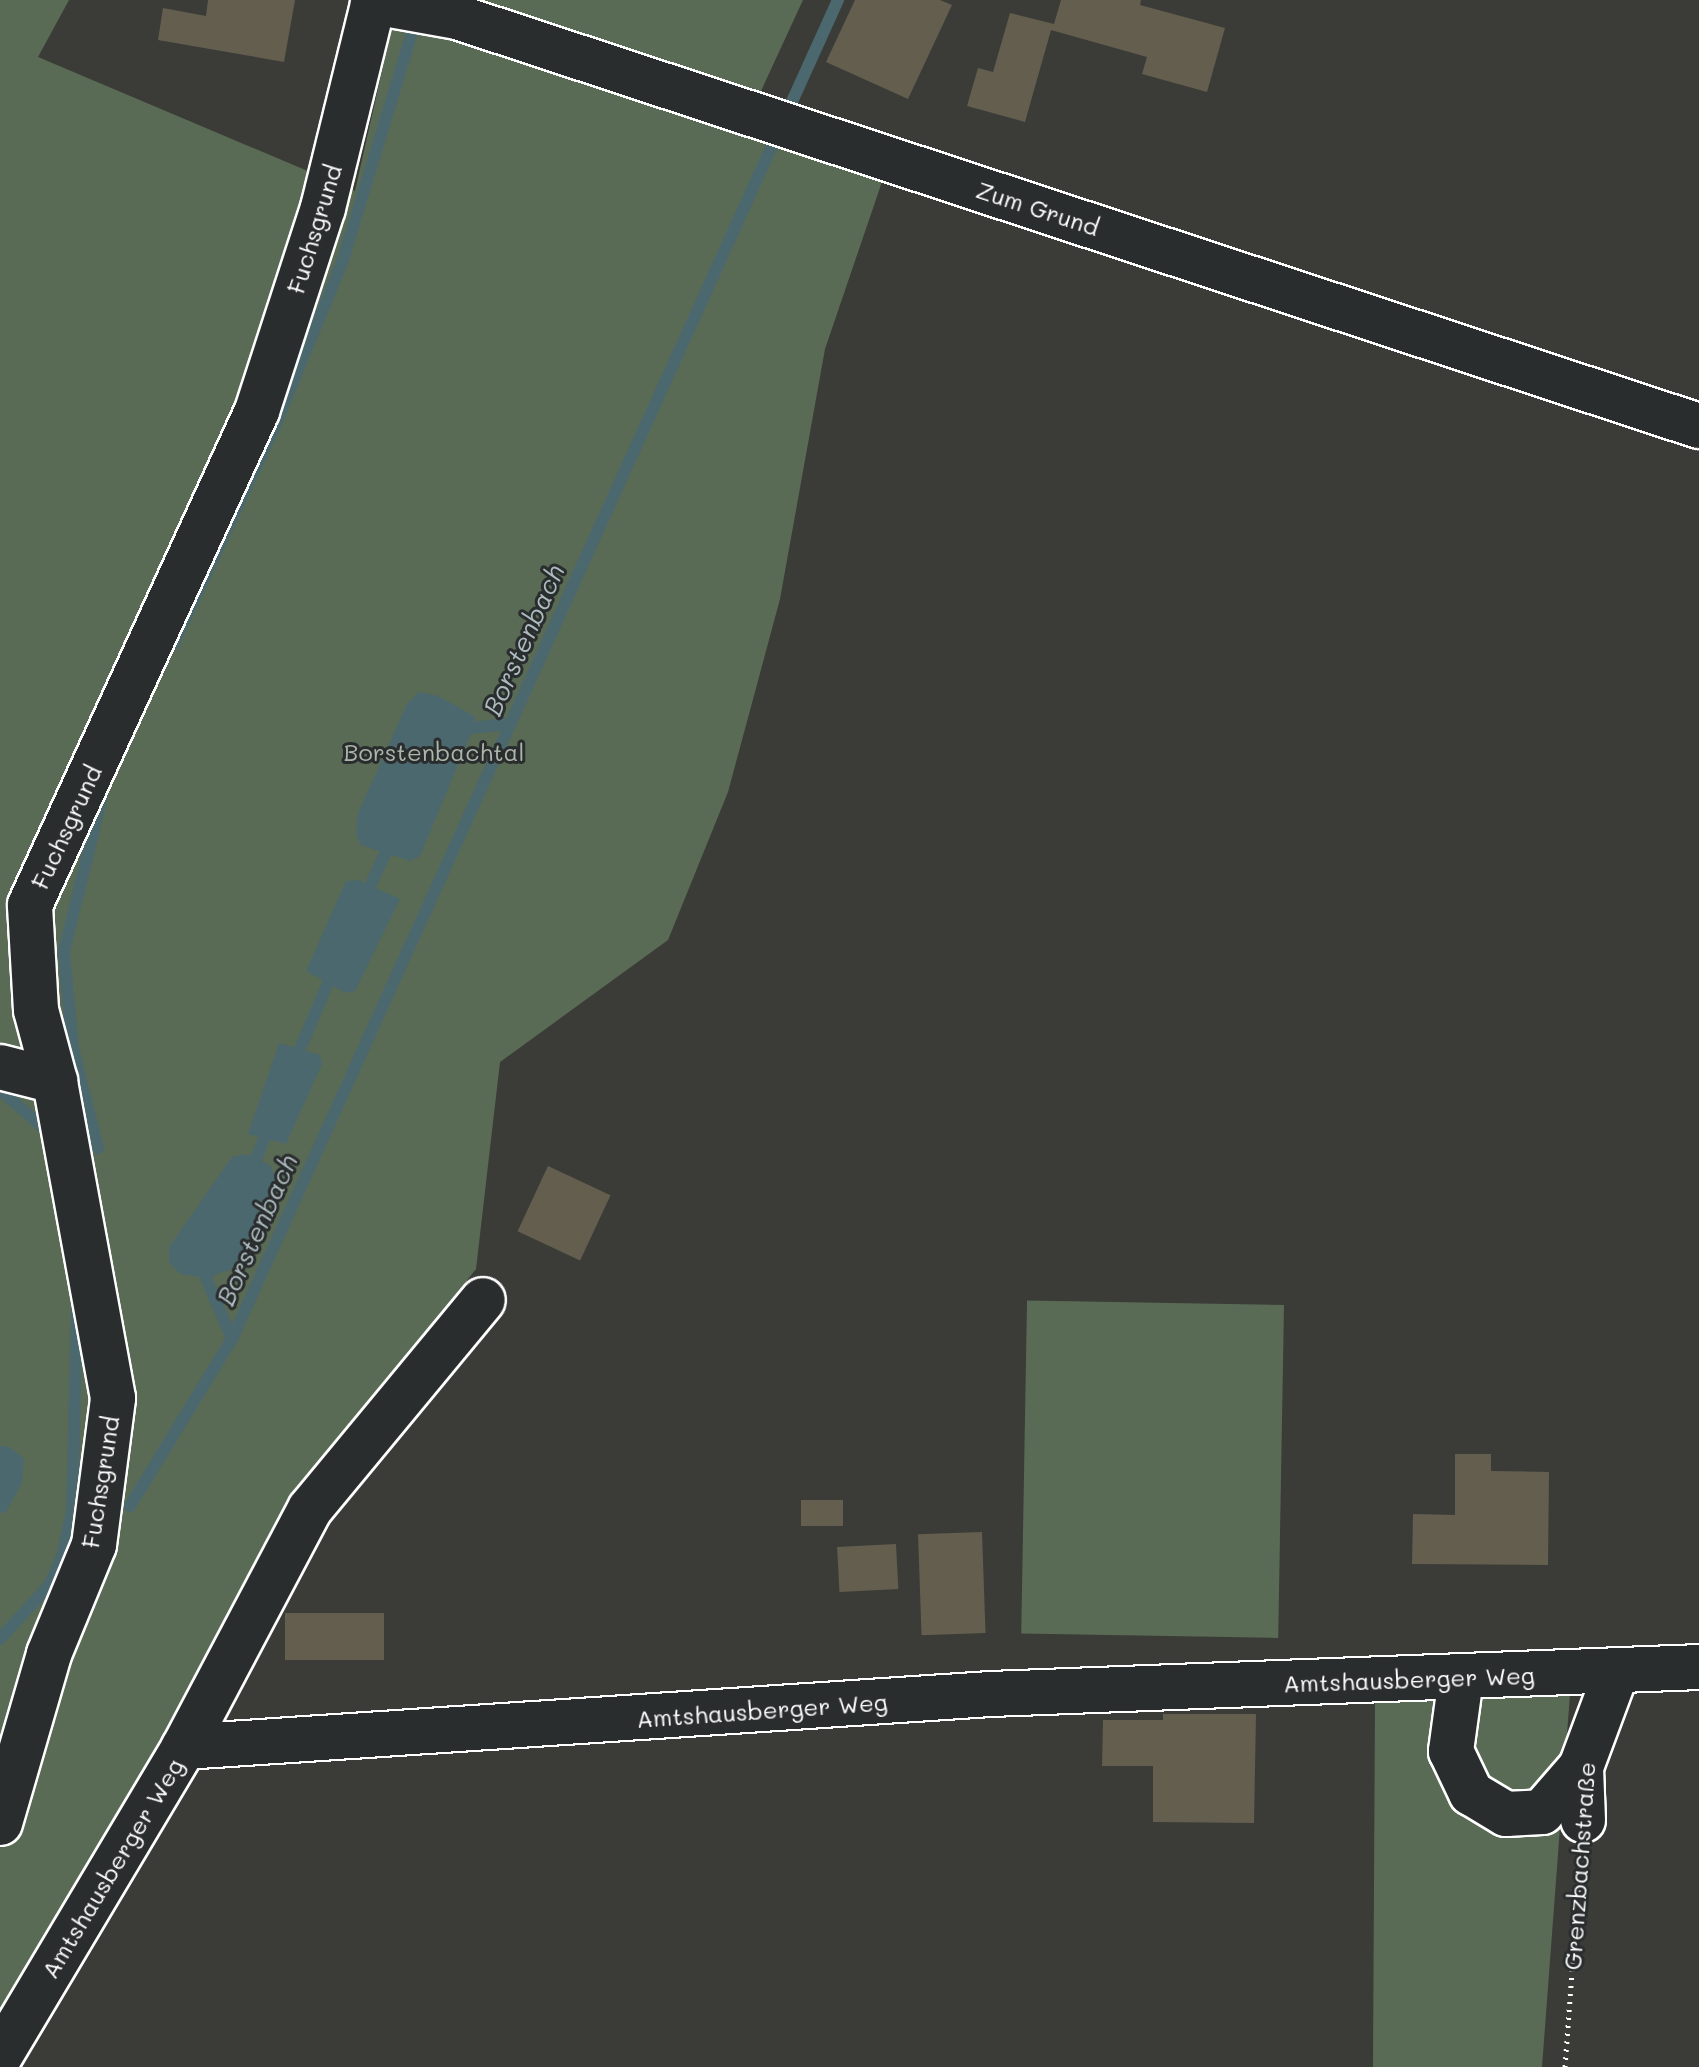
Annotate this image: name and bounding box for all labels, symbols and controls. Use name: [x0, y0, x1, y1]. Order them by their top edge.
street label: Fuchsgrund: [281, 161, 347, 297]
street label: Zum Grund: [973, 175, 1103, 241]
water label: Borstenbach: [477, 560, 571, 720]
park label: Borstenbachtal: [344, 738, 524, 766]
street label: Fuchsgrund: [25, 760, 107, 894]
water label: Borstenbach: [210, 1150, 304, 1310]
street label: Fuchsgrund: [75, 1414, 125, 1550]
street label: Amtshausberger Weg: [1283, 1660, 1535, 1698]
street label: Amtshausberger Weg: [635, 1687, 889, 1733]
street label: Amtshausberger Weg: [35, 1753, 189, 1983]
street label: Grenzbachstraße: [1557, 1761, 1601, 1971]

